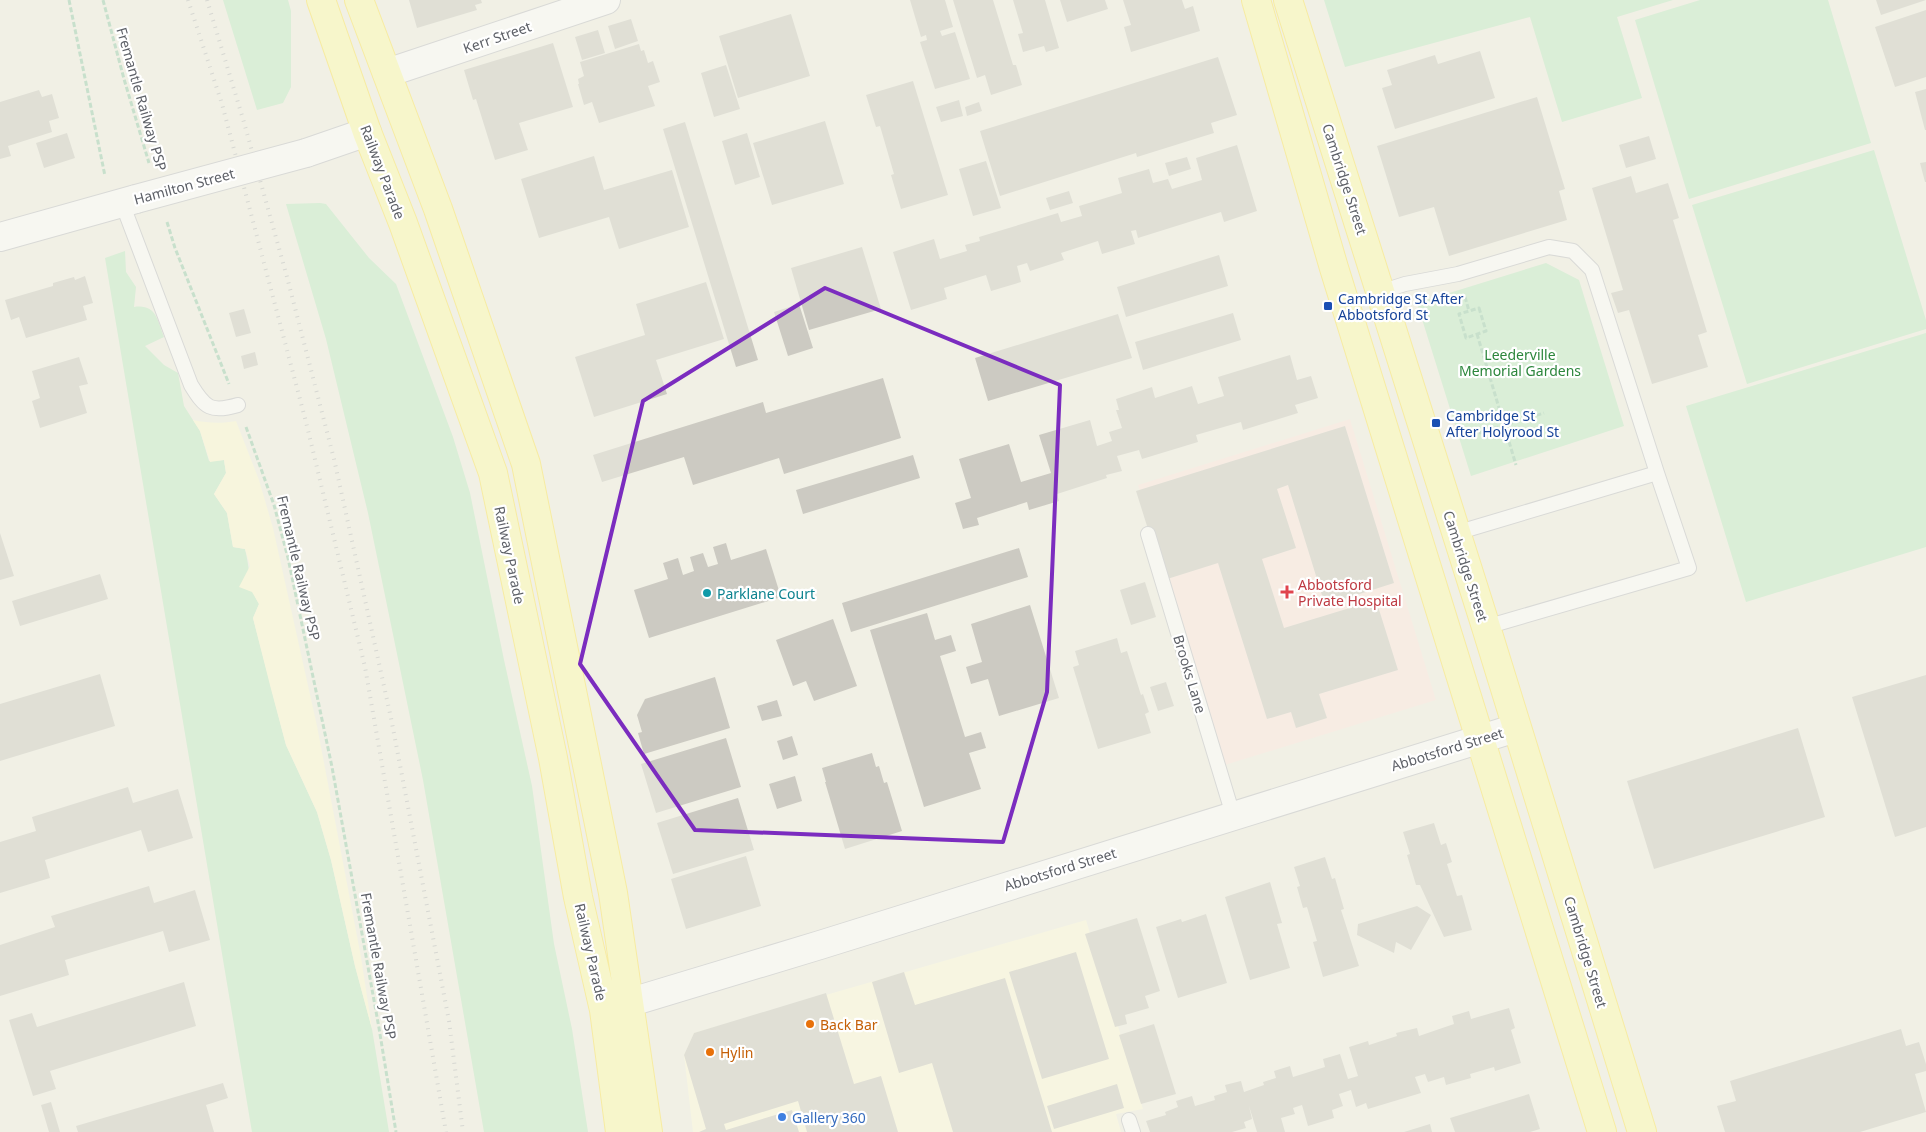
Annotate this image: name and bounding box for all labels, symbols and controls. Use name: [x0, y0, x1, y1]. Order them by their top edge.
street label: Kerr Street: [460, 16, 534, 58]
street label: Fremantle Railway PSP: [112, 25, 172, 173]
street label: Cambridge Street: [1318, 121, 1372, 237]
street label: Railway Parade: [356, 122, 410, 222]
street label: Hamilton Street: [132, 163, 236, 209]
place label: Cambridge St After Abbotsford St: [1338, 289, 1464, 324]
marker: Cambridge St After Abbotsford St: [1322, 300, 1334, 312]
park label: Leederville Memorial Gardens: [1459, 345, 1581, 380]
place label: Cambridge St After Holyrood St: [1446, 406, 1559, 441]
marker: Cambridge St After Holyrood St: [1430, 417, 1442, 429]
street label: Fremantle Railway PSP: [273, 494, 325, 642]
street label: Railway Parade: [490, 504, 530, 606]
street label: Cambridge Street: [1439, 508, 1493, 624]
place label: Abbotsford Private Hospital: [1298, 575, 1402, 610]
place label: Parklane Court: [717, 584, 815, 603]
marker: Abbotsford Private Hospital: [1280, 585, 1294, 599]
marker: Parklane Court: [701, 587, 713, 599]
street label: Brooks Lane: [1169, 632, 1211, 716]
street label: Abbotsford Street: [1389, 723, 1505, 775]
street label: Abbotsford Street: [1002, 843, 1118, 895]
street label: Fremantle Railway PSP: [357, 891, 401, 1041]
street label: Cambridge Street: [1560, 894, 1612, 1010]
street label: Railway Parade: [571, 901, 611, 1003]
place label: Back Bar: [820, 1015, 878, 1034]
marker: Back Bar: [804, 1018, 816, 1030]
place label: Hylin: [720, 1043, 753, 1062]
marker: Hylin: [704, 1046, 716, 1058]
place label: Gallery 360: [792, 1108, 866, 1127]
marker: Gallery 360: [776, 1111, 788, 1123]

